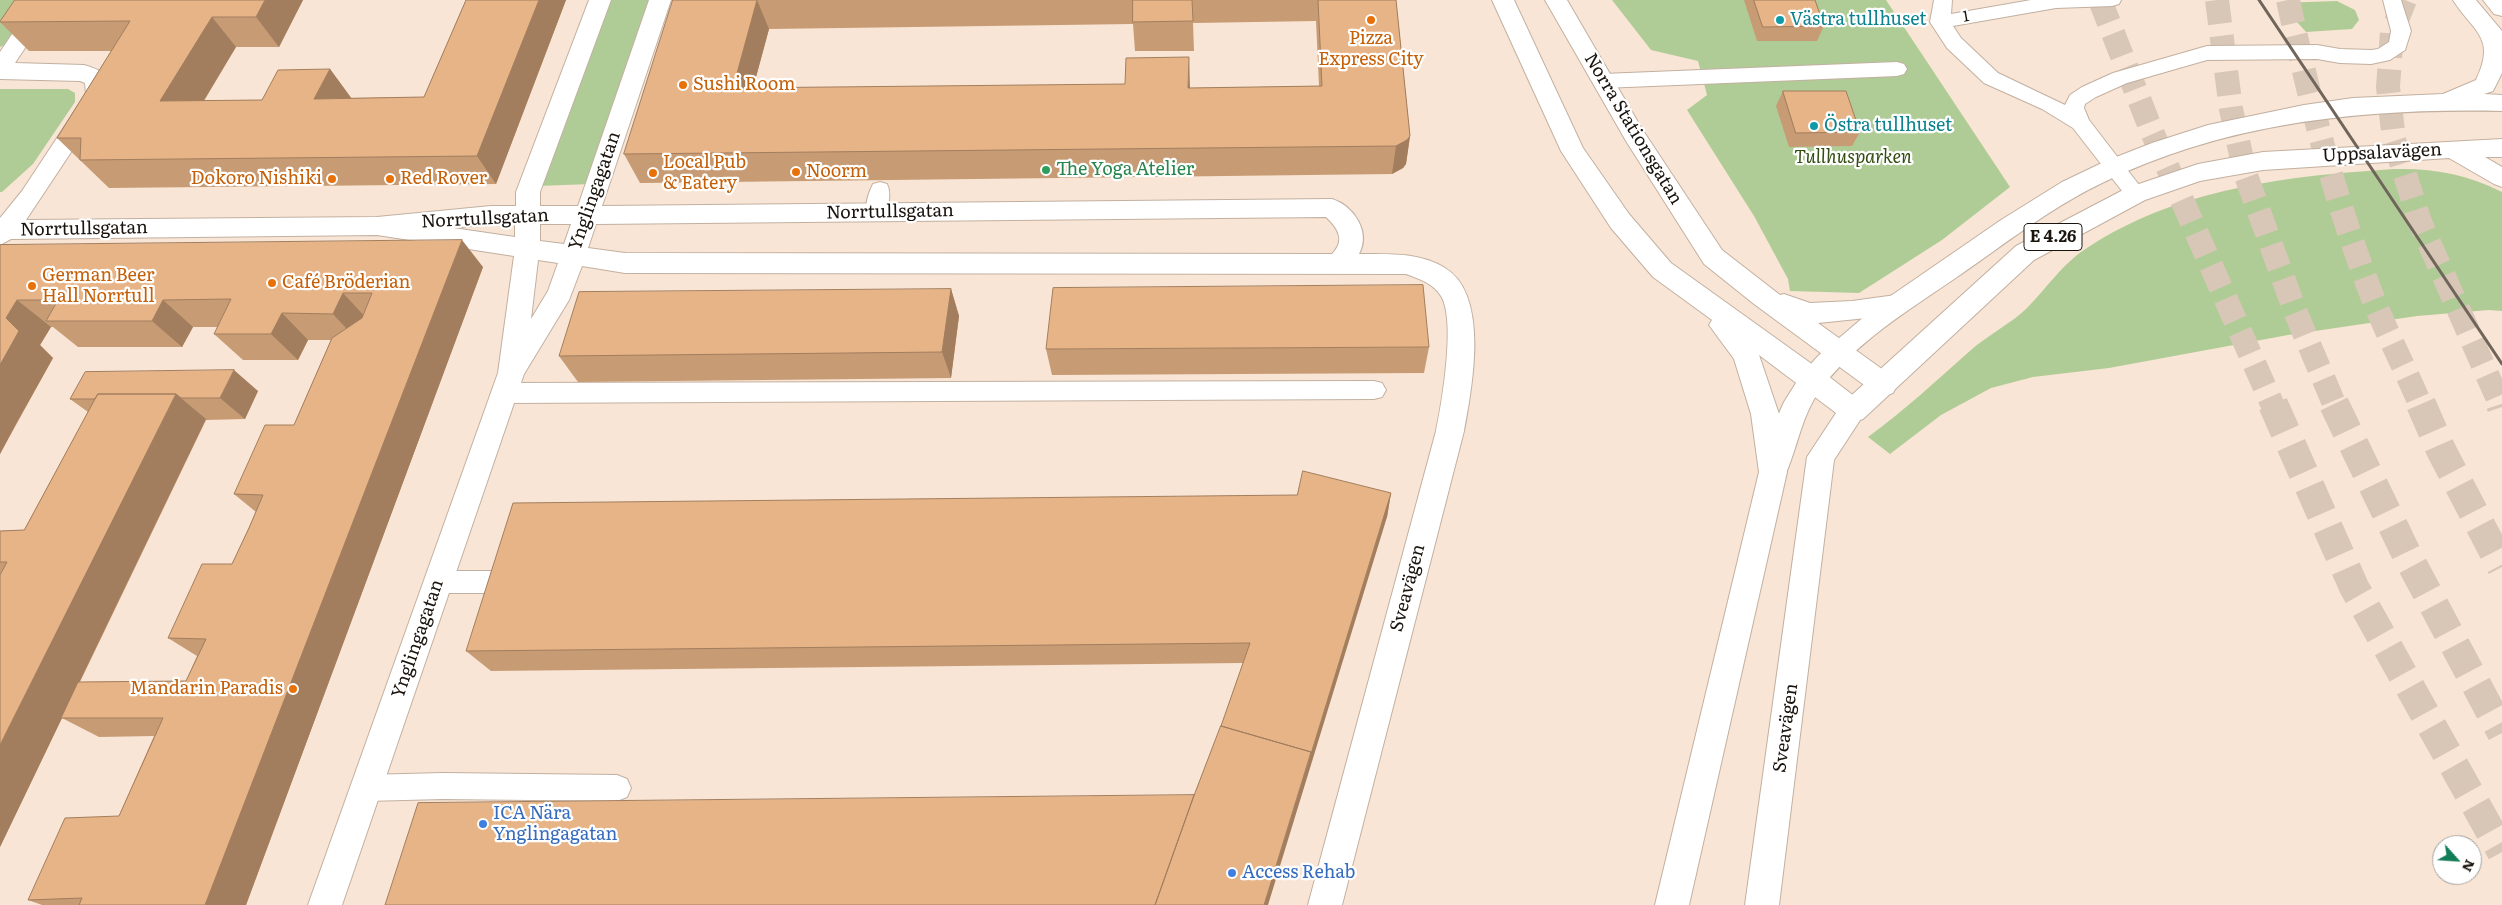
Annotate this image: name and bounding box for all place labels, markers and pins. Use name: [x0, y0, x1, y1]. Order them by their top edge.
place label: Västra tullhuset: [1790, 9, 1927, 31]
marker: Pizza Express City: [1365, 14, 1377, 26]
marker: Västra tullhuset: [1774, 14, 1786, 26]
place label: Pizza Express City: [1318, 28, 1424, 70]
place label: Sushi Room: [693, 74, 796, 96]
marker: Sushi Room: [677, 79, 689, 91]
place label: Östra tullhuset: [1824, 115, 1952, 137]
marker: Östra tullhuset: [1808, 120, 1820, 132]
place label: Local Pub & Eatery: [663, 152, 746, 194]
place label: The Yoga Atelier: [1056, 159, 1194, 181]
place label: Noorm: [806, 161, 867, 183]
marker: The Yoga Atelier: [1040, 164, 1052, 176]
marker: Noorm: [790, 166, 802, 178]
marker: Local Pub & Eatery: [647, 167, 659, 179]
place label: Dokoro Nishiki: [191, 168, 322, 190]
place label: Red Rover: [400, 168, 487, 190]
marker: Dokoro Nishiki: [326, 173, 338, 185]
marker: Red Rover: [384, 173, 396, 185]
place label: German Beer Hall Norrtull: [42, 265, 155, 308]
place label: Café Bröderian: [282, 272, 411, 294]
marker: Café Bröderian: [266, 277, 278, 289]
marker: German Beer Hall Norrtull: [26, 280, 38, 292]
place label: Mandarin Paradis: [130, 678, 283, 700]
marker: Mandarin Paradis: [287, 683, 299, 695]
place label: ICA Nära Ynglingagatan: [493, 803, 617, 846]
marker: ICA Nära Ynglingagatan: [477, 818, 489, 830]
place label: Access Rehab: [1242, 862, 1355, 884]
marker: Access Rehab: [1226, 867, 1238, 879]

